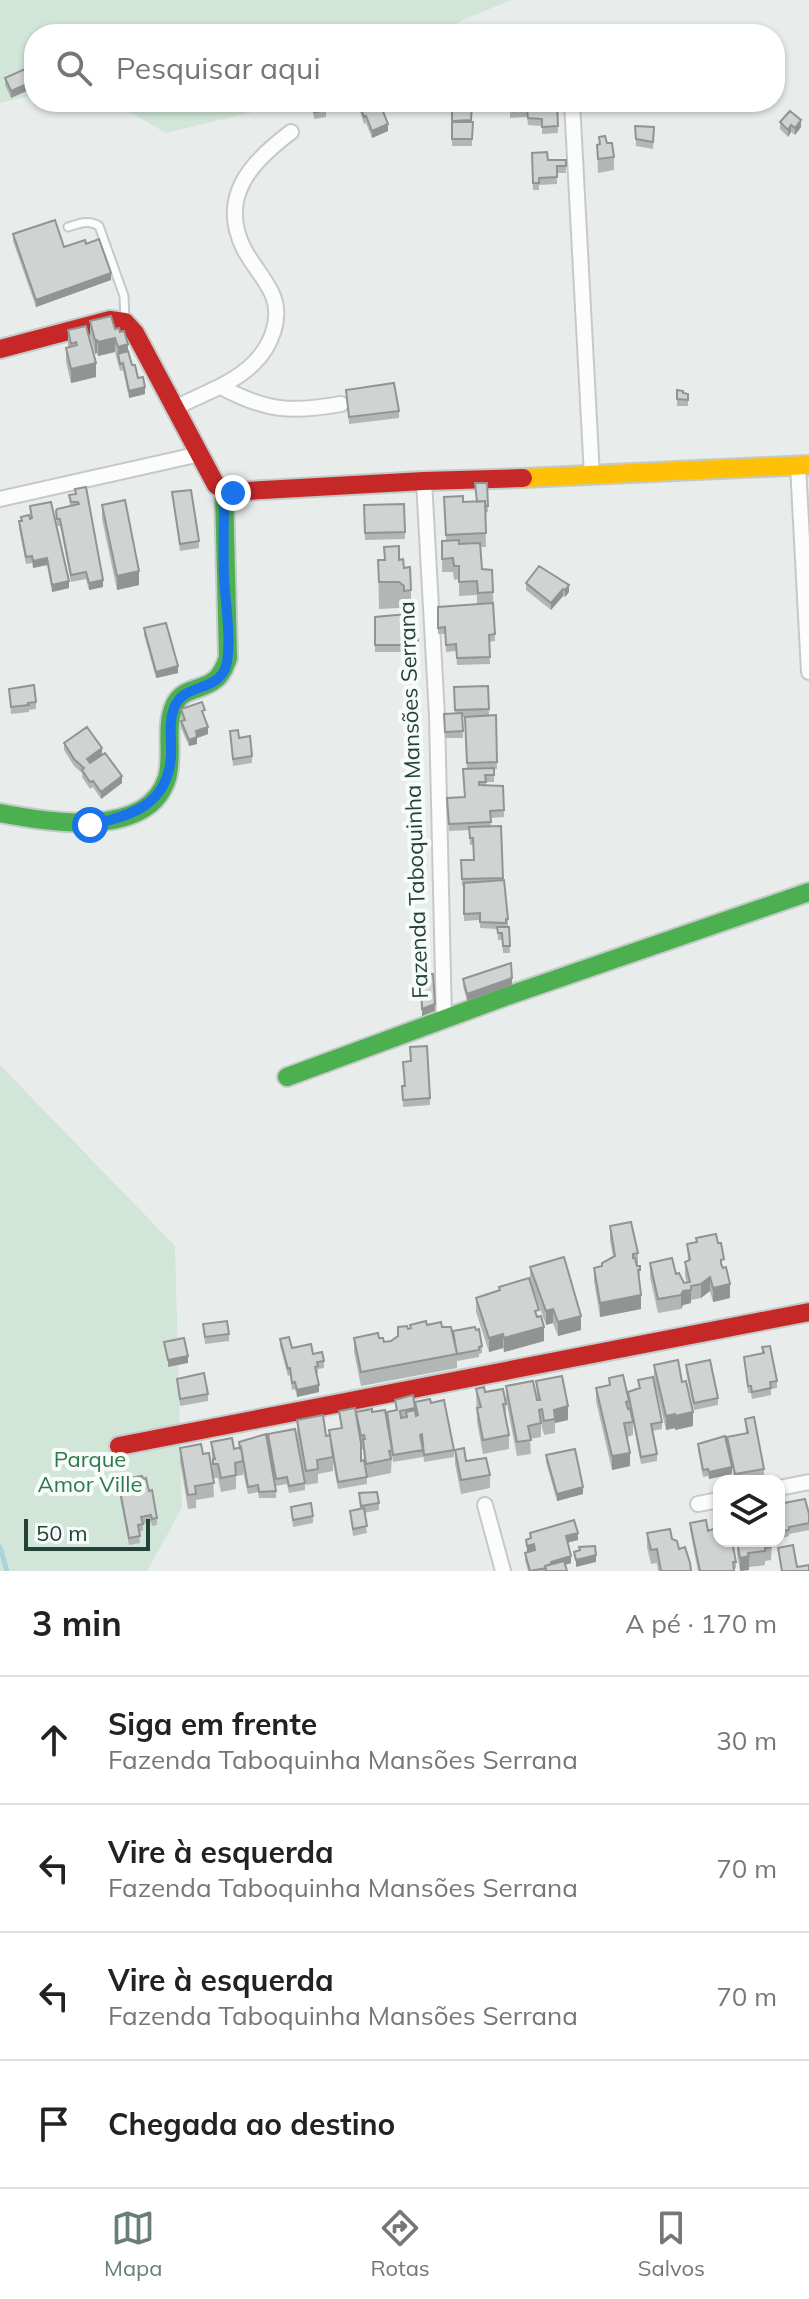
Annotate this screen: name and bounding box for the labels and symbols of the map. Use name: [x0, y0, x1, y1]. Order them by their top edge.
route end: [215, 475, 251, 511]
street label: Fazenda Taboquinha Mansões Serrana: [392, 601, 434, 999]
route start: [72, 807, 108, 843]
park label: Parque Amor Ville: [38, 1445, 142, 1498]
scale bar: [24, 1515, 150, 1551]

